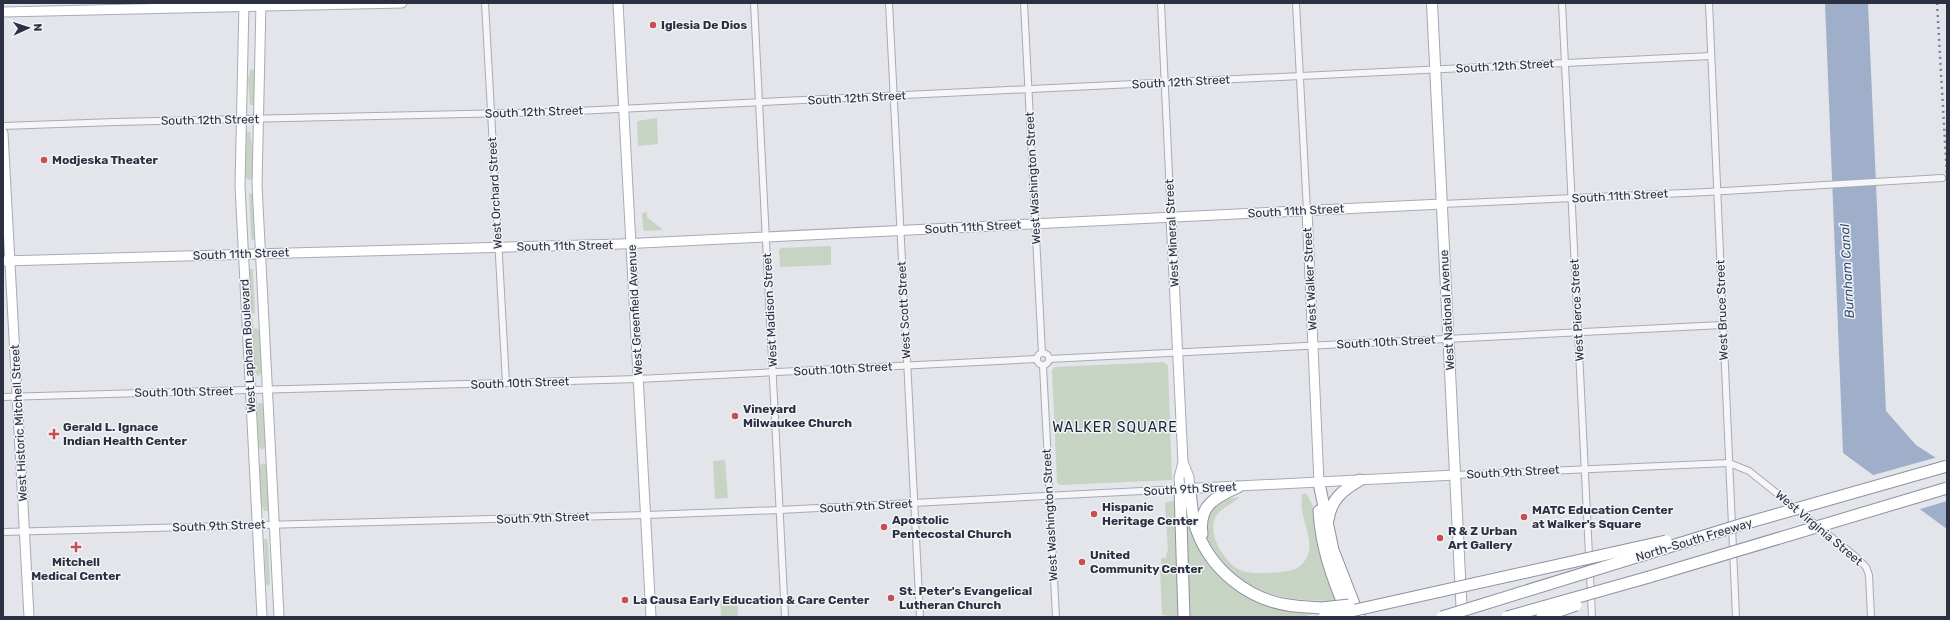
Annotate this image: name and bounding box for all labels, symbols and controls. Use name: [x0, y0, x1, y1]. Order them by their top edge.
north arrow: [8, 8, 48, 48]
place label: Iglesia De Dios: [661, 18, 747, 32]
marker: Iglesia De Dios: [648, 20, 658, 30]
text: N: [31, 23, 44, 32]
street label: South 12th Street: [1456, 56, 1555, 76]
street label: South 12th Street: [1132, 72, 1231, 92]
street label: South 12th Street: [808, 88, 907, 108]
street label: South 12th Street: [485, 103, 584, 121]
street label: West Washington Street: [1023, 111, 1043, 245]
street label: South 12th Street: [161, 112, 260, 128]
street label: West Orchard Street: [485, 136, 505, 249]
place label: Modjeska Theater: [52, 153, 159, 167]
marker: Modjeska Theater: [39, 155, 49, 165]
street label: West Mineral Street: [1162, 178, 1182, 287]
street label: South 11th Street: [1571, 186, 1669, 206]
street label: South 11th Street: [1247, 201, 1345, 221]
street label: South 11th Street: [924, 217, 1022, 237]
water label: Burnham Canal: [1837, 223, 1857, 319]
street label: West Walker Street: [1300, 227, 1320, 331]
street label: South 11th Street: [517, 238, 614, 254]
street label: West Greenfield Avenue: [625, 244, 645, 376]
street label: South 11th Street: [193, 245, 290, 263]
street label: West National Avenue: [1437, 249, 1457, 371]
street label: West Madison Street: [760, 252, 780, 367]
street label: West Pierce Street: [1567, 258, 1587, 362]
street label: West Bruce Street: [1713, 259, 1731, 361]
street label: West Scott Street: [894, 261, 914, 359]
street label: West Lapham Boulevard: [238, 279, 258, 413]
street label: South 10th Street: [1336, 332, 1436, 352]
street label: West Historic Mitchell Street: [8, 344, 30, 502]
street label: South 10th Street: [793, 359, 893, 379]
street label: South 10th Street: [470, 374, 570, 392]
street label: South 10th Street: [134, 384, 234, 400]
place label: Vineyard Milwaukee Church: [743, 402, 852, 430]
marker: Vineyard Milwaukee Church: [730, 411, 740, 421]
district label: WALKER SQUARE: [1052, 419, 1178, 436]
place label: Gerald L. Ignace Indian Health Center: [63, 420, 187, 448]
marker: Gerald L. Ignace Indian Health Center: [48, 428, 60, 440]
street label: West Washington Street: [1040, 448, 1060, 582]
street label: South 9th Street: [1466, 463, 1560, 481]
street label: South 9th Street: [1143, 480, 1237, 498]
street label: West Virginia Street: [1773, 488, 1866, 569]
street label: South 9th Street: [819, 497, 913, 515]
place label: Hispanic Heritage Center: [1102, 500, 1199, 528]
place label: MATC Education Center at Walker's Square: [1532, 503, 1674, 531]
street label: South 9th Street: [496, 509, 590, 527]
marker: Hispanic Heritage Center: [1089, 509, 1099, 519]
marker: MATC Education Center at Walker's Square: [1519, 512, 1529, 522]
place label: Apostolic Pentecostal Church: [892, 513, 1012, 541]
street label: North-South Freeway: [1634, 516, 1754, 564]
street label: South 9th Street: [172, 517, 266, 535]
marker: Apostolic Pentecostal Church: [879, 522, 889, 532]
place label: R & Z Urban Art Gallery: [1448, 524, 1517, 552]
marker: R & Z Urban Art Gallery: [1435, 533, 1445, 543]
marker: Mitchell Medical Center: [70, 541, 82, 553]
place label: United Community Center: [1090, 548, 1204, 576]
place label: Mitchell Medical Center: [31, 555, 121, 583]
marker: United Community Center: [1077, 557, 1087, 567]
place label: St. Peter's Evangelical Lutheran Church: [899, 584, 1032, 612]
place label: La Causa Early Education & Care Center: [633, 593, 870, 607]
marker: St. Peter's Evangelical Lutheran Church: [886, 593, 896, 603]
marker: La Causa Early Education & Care Center: [620, 595, 630, 605]

